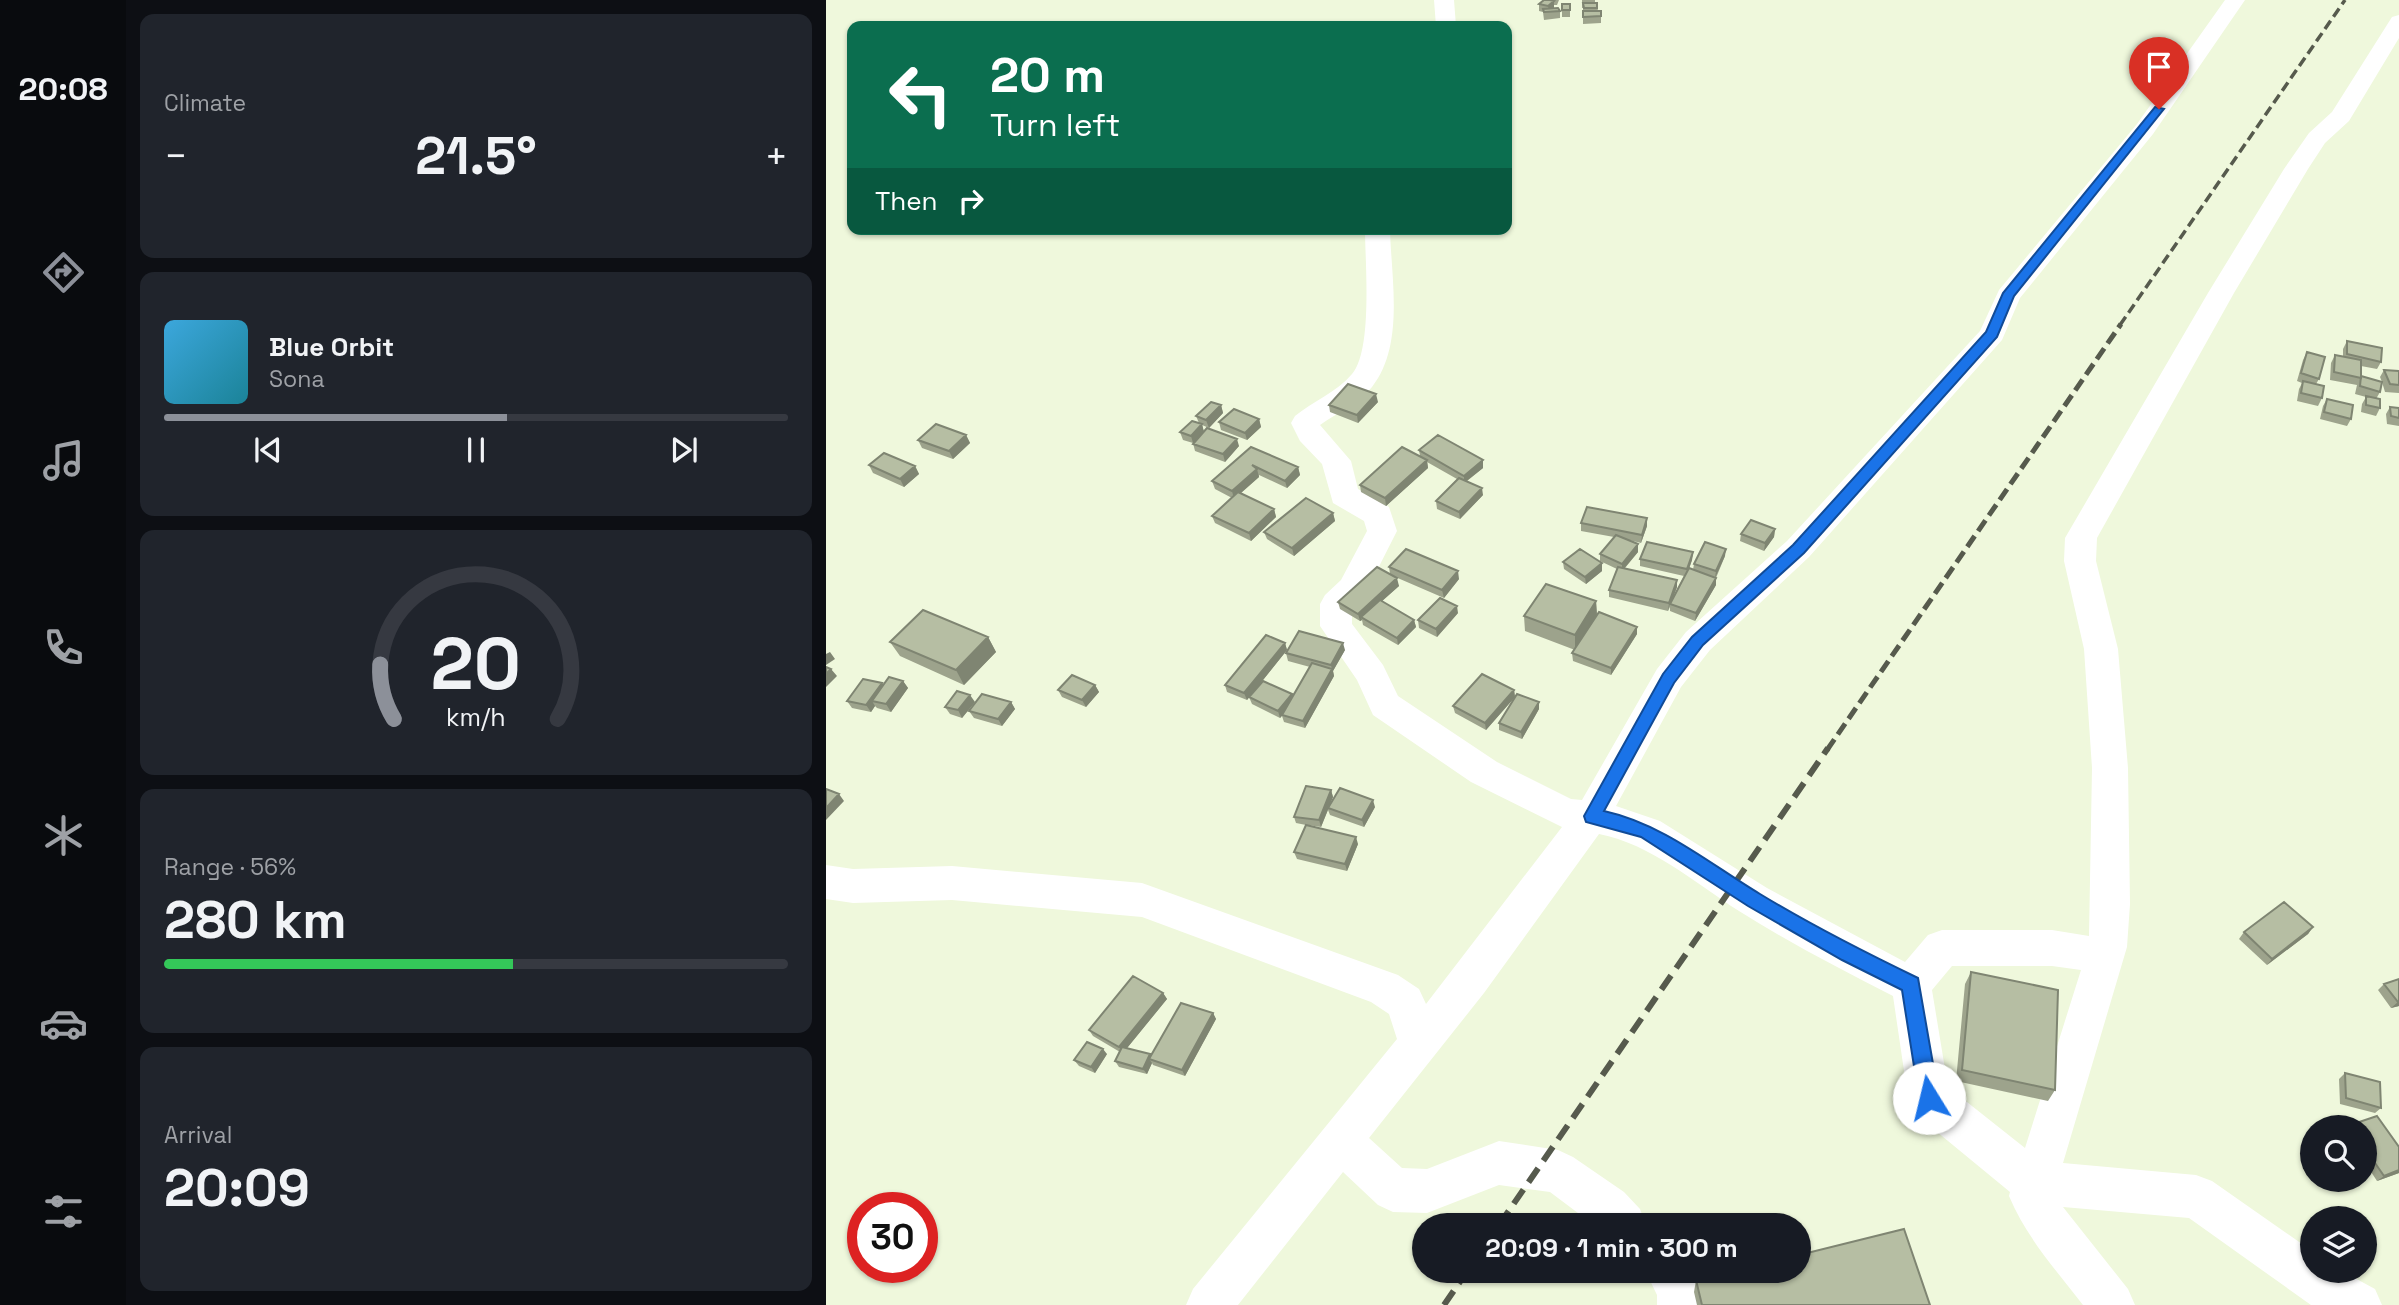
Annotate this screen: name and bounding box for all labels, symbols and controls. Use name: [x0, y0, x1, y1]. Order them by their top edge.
pin: [2129, 37, 2189, 109]
text: 20 m: [990, 44, 1105, 106]
icon: arrive: [2140, 48, 2178, 86]
icon: left: [875, 49, 966, 140]
text: 20:08: [18, 69, 108, 109]
text: Climate: [164, 88, 246, 118]
text: Turn left: [990, 105, 1120, 145]
text: 21.5°: [415, 123, 537, 189]
text: −: [164, 132, 188, 180]
text: +: [764, 132, 788, 180]
icon: right: [952, 182, 990, 220]
text: Then: [875, 184, 938, 218]
icon: directions: [39, 248, 88, 297]
text: Blue Orbit: [269, 330, 394, 364]
text: Sona: [269, 364, 325, 394]
icon: previous: [249, 431, 287, 469]
icon: pause: [457, 431, 495, 469]
icon: next: [665, 431, 703, 469]
icon: music: [39, 436, 88, 485]
text: 20: [431, 617, 521, 710]
icon: phone: [39, 623, 88, 672]
text: km/h: [446, 700, 506, 732]
icon: climate: [39, 811, 88, 860]
text: Range · 56%: [164, 852, 296, 882]
text: 280 km: [164, 887, 347, 953]
icon: car: [39, 999, 88, 1048]
position arrow: [1892, 1061, 1966, 1135]
map controls: [2300, 1115, 2377, 1283]
button: search: [2300, 1115, 2377, 1192]
text: Arrival: [164, 1120, 232, 1150]
text: 20:09: [164, 1155, 310, 1221]
icon: filters: [39, 1187, 88, 1236]
speed limit sign: 30: [847, 1192, 938, 1283]
button: layers: [2300, 1206, 2377, 1283]
text: 20:09 · 1 min · 300 m: [1485, 1231, 1738, 1265]

